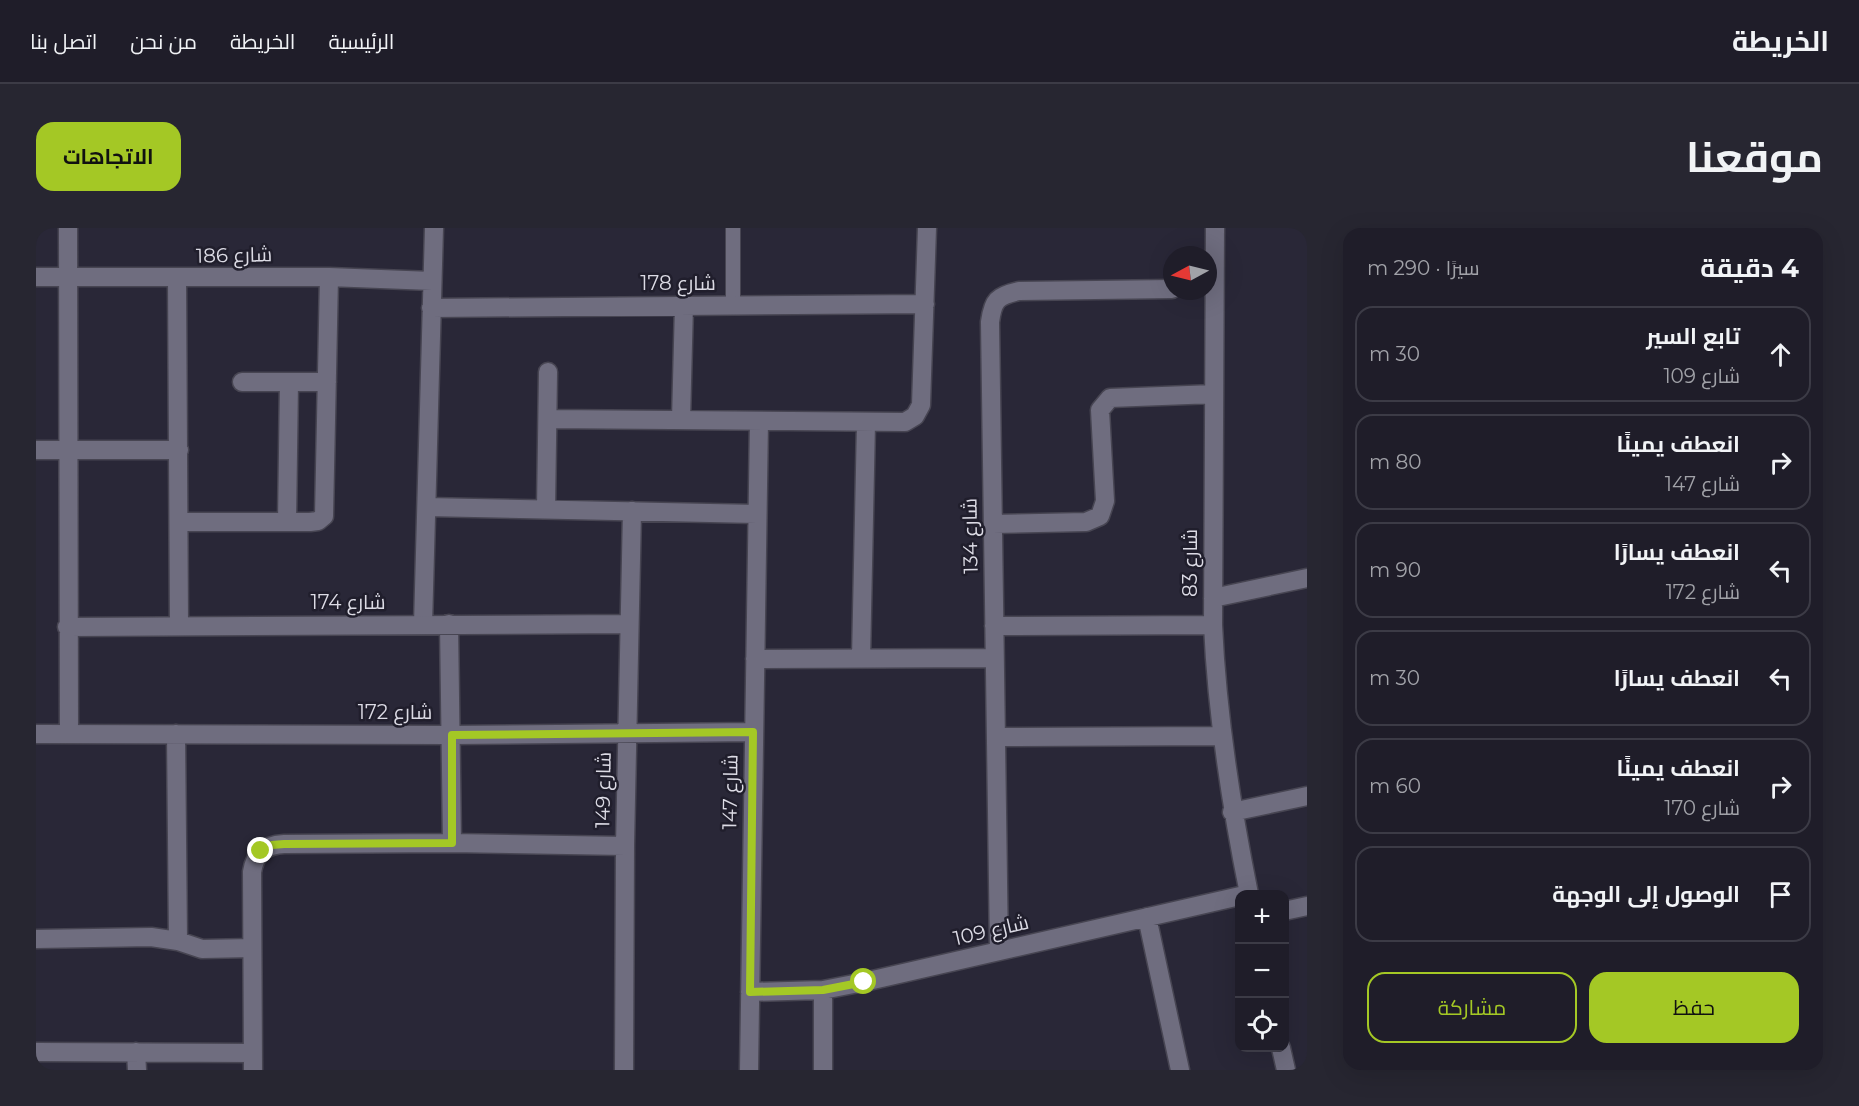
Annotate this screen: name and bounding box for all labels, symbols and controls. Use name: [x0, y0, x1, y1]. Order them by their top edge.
text: الخريطة: [1732, 24, 1829, 58]
text: اتصل بنا: [30, 29, 97, 54]
text: من نحن: [130, 29, 197, 54]
text: الخريطة: [230, 29, 296, 54]
text: الرئيسية: [329, 29, 394, 54]
button: الاتجاهات: [36, 122, 181, 191]
text: موقعنا: [1686, 131, 1823, 183]
street label: شارع 186: [196, 242, 272, 270]
north arrow: [1163, 246, 1217, 300]
text: 4 دقيقة: [1700, 252, 1799, 284]
text: سيرًا · 290 m: [1367, 256, 1480, 280]
street label: شارع 178: [640, 271, 716, 297]
text: تابع السير: [1646, 323, 1740, 350]
icon: ahead: [1764, 338, 1797, 371]
text: 30 m: [1369, 342, 1420, 366]
text: شارع 109: [1663, 364, 1740, 388]
text: انعطف يمينًا: [1616, 431, 1740, 458]
icon: right: [1764, 446, 1797, 479]
text: 80 m: [1369, 450, 1421, 474]
text: شارع 147: [1665, 472, 1740, 496]
street label: شارع 134: [957, 498, 985, 574]
street label: شارع 83: [1178, 529, 1204, 597]
text: انعطف يسارًا: [1614, 539, 1740, 566]
icon: left: [1764, 554, 1797, 587]
text: 90 m: [1369, 558, 1421, 582]
text: شارع 172: [1666, 580, 1740, 604]
street label: شارع 174: [311, 590, 385, 616]
icon: left: [1764, 662, 1797, 695]
text: انعطف يسارًا: [1614, 665, 1740, 692]
text: 30 m: [1369, 666, 1420, 690]
street label: شارع 172: [358, 700, 432, 726]
street label: شارع 149: [590, 752, 618, 828]
street label: شارع 147: [717, 754, 745, 830]
text: انعطف يمينًا: [1616, 755, 1740, 782]
icon: right: [1764, 770, 1797, 803]
text: 60 m: [1369, 774, 1421, 798]
text: شارع 170: [1664, 796, 1740, 820]
route end: [247, 837, 273, 863]
icon: arrive: [1764, 878, 1797, 911]
text: الوصول إلى الوجهة: [1552, 881, 1740, 908]
map controls: [1235, 890, 1289, 1052]
button: +: [1235, 890, 1289, 944]
street label: شارع 109: [951, 910, 1031, 952]
button: −: [1235, 944, 1289, 998]
route start: [850, 968, 876, 994]
button: مشاركة: [1367, 972, 1577, 1043]
button: حفظ: [1589, 972, 1799, 1043]
button: locate: [1235, 998, 1289, 1052]

